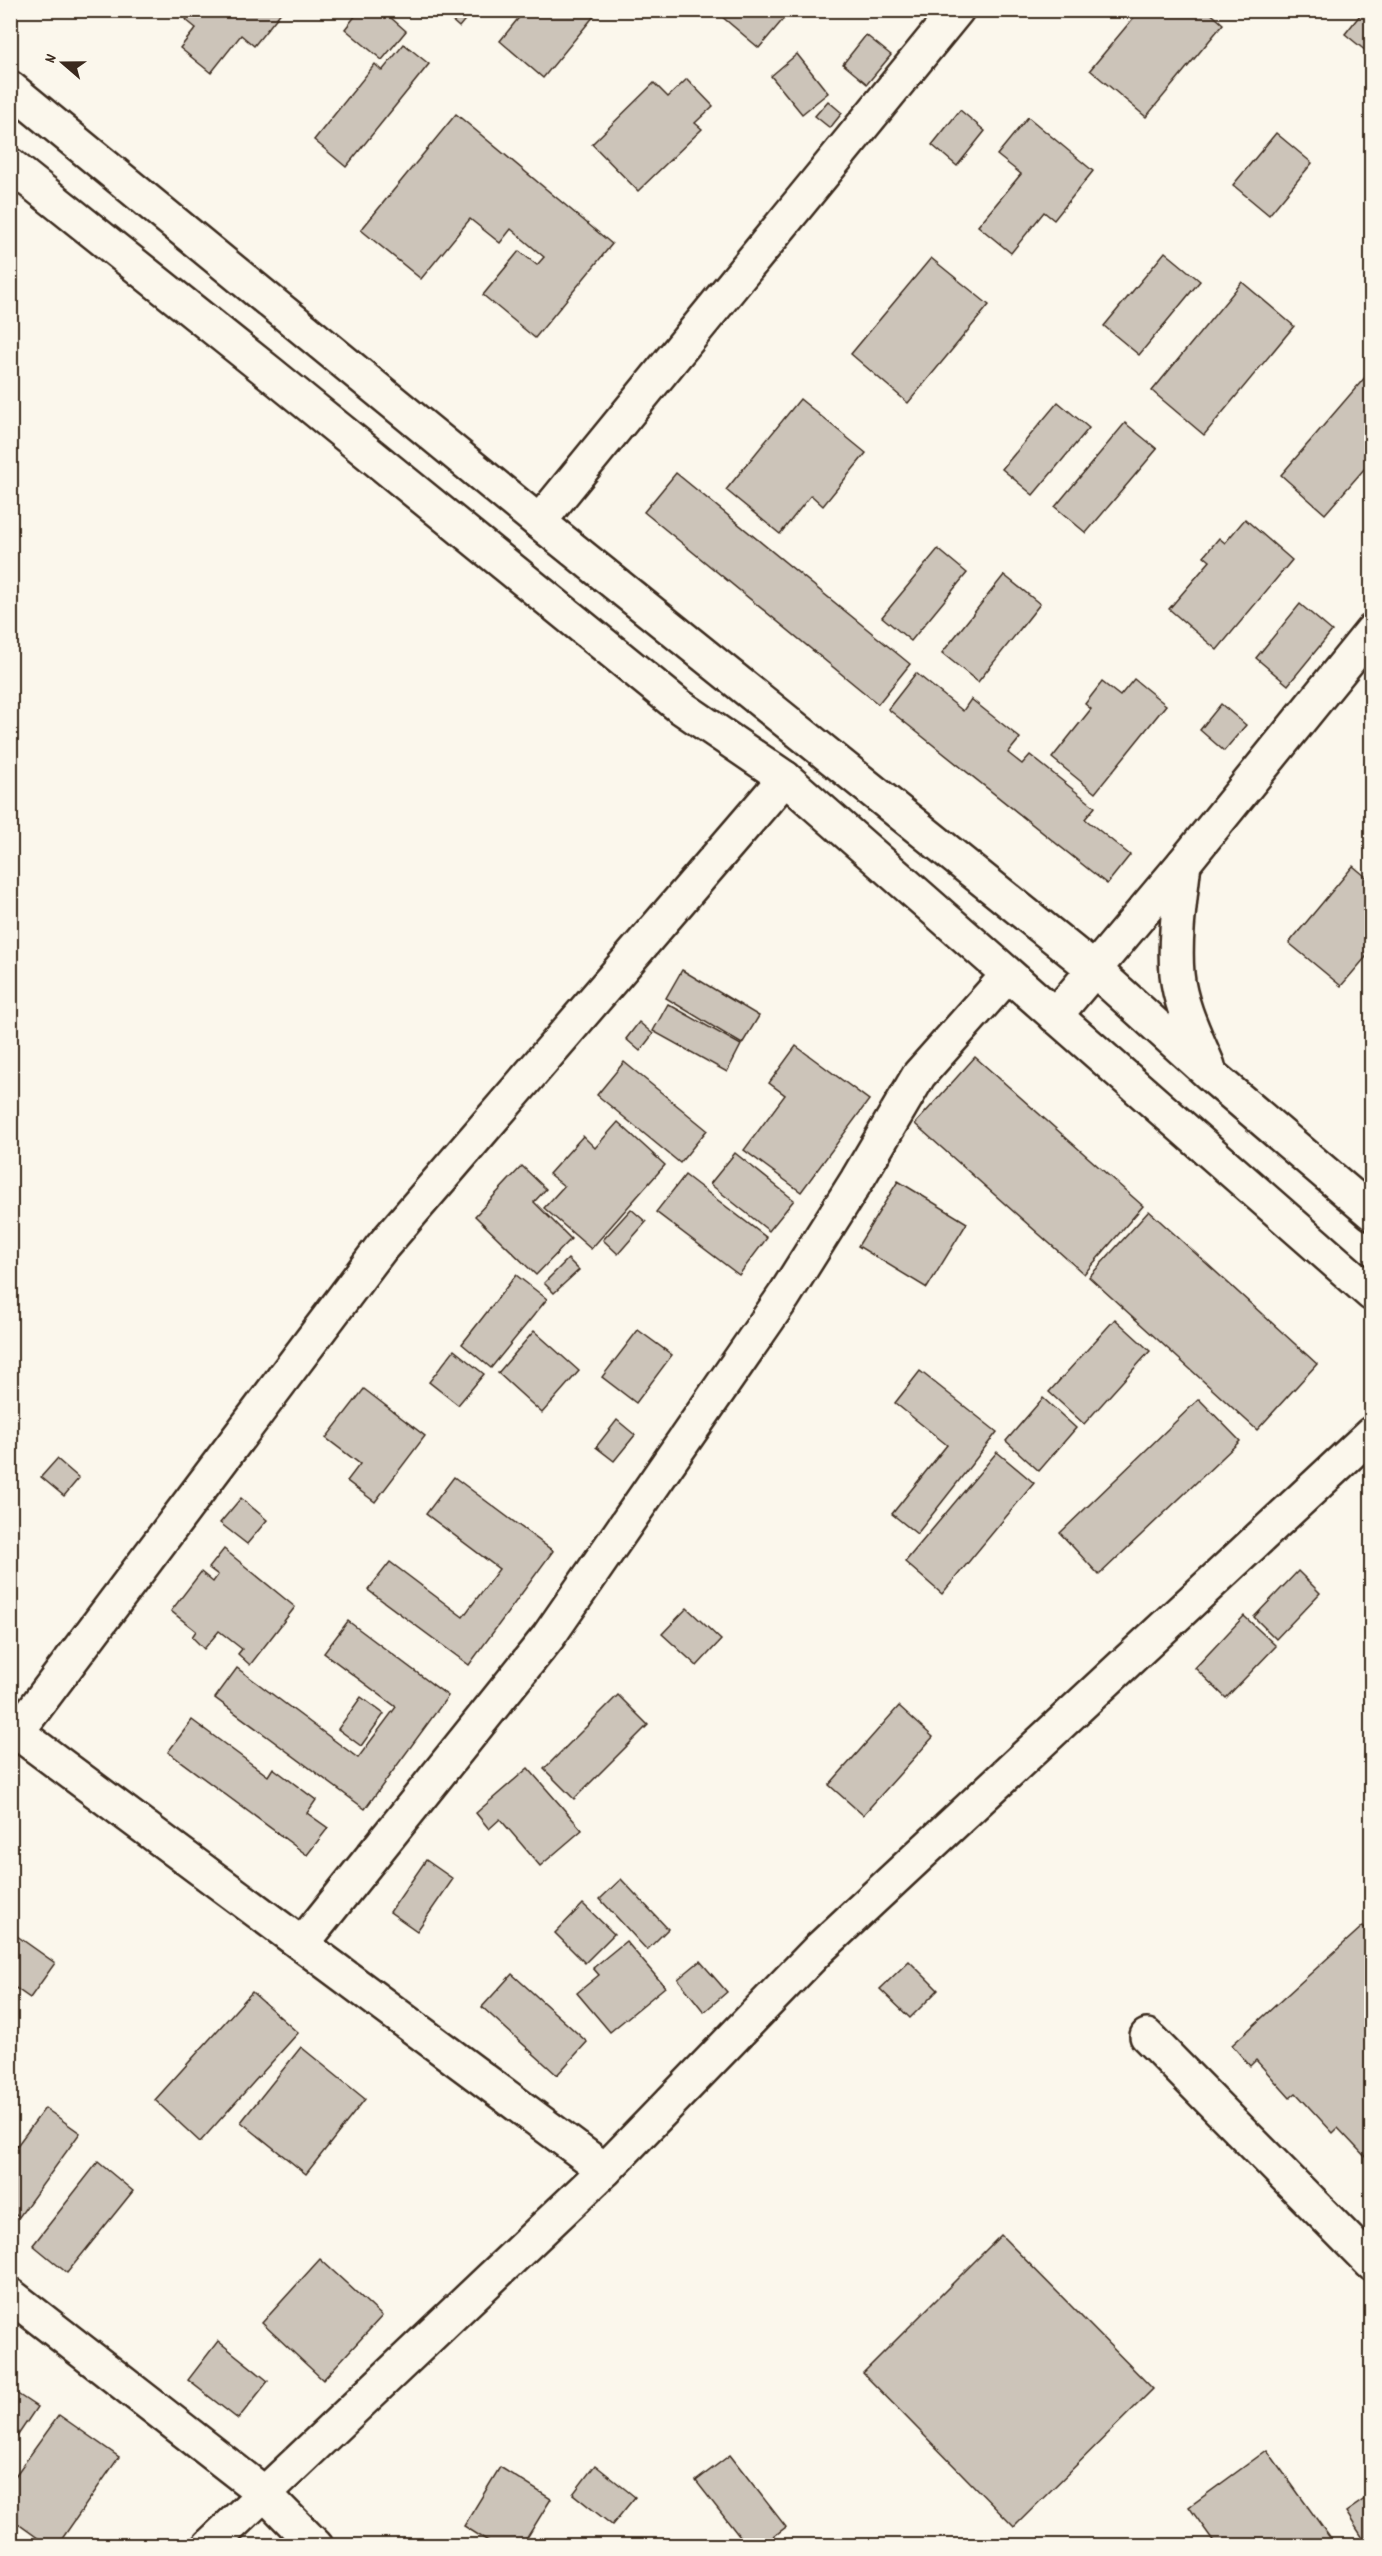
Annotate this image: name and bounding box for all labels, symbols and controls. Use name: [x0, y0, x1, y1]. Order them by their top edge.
north arrow: [33, 33, 93, 93]
text: N: [39, 51, 63, 66]

